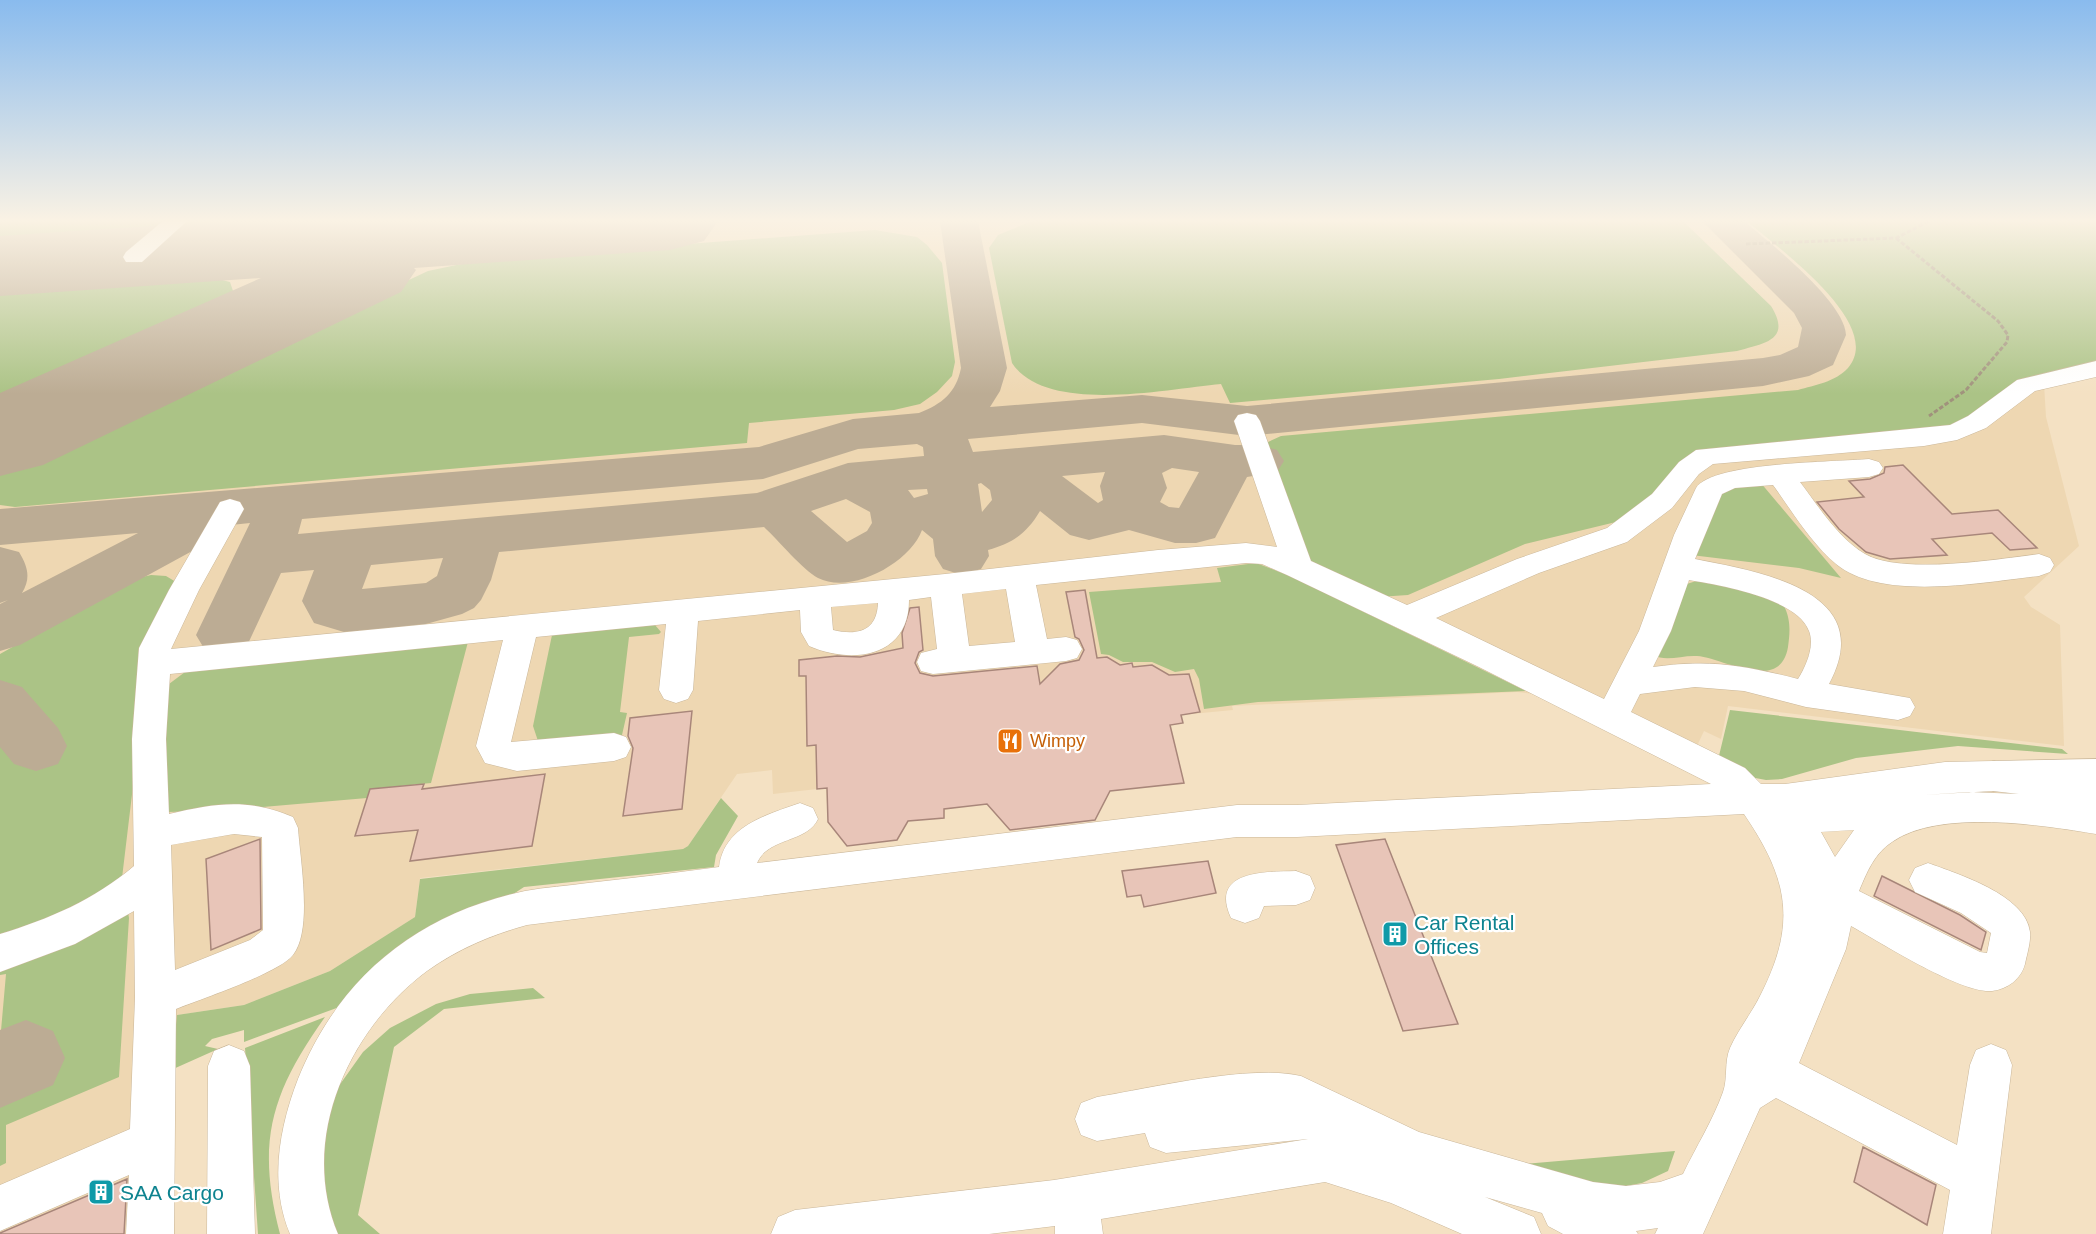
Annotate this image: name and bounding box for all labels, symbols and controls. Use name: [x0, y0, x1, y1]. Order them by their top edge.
restaurant icon: Wimpy: [995, 726, 1025, 756]
place label: Wimpy: [1030, 731, 1085, 751]
place label: Car Rental Offices: [1414, 911, 1514, 958]
building icon: Car Rental Offices: [1380, 919, 1410, 949]
building icon: SAA Cargo: [86, 1177, 116, 1207]
place label: SAA Cargo: [120, 1181, 224, 1204]

